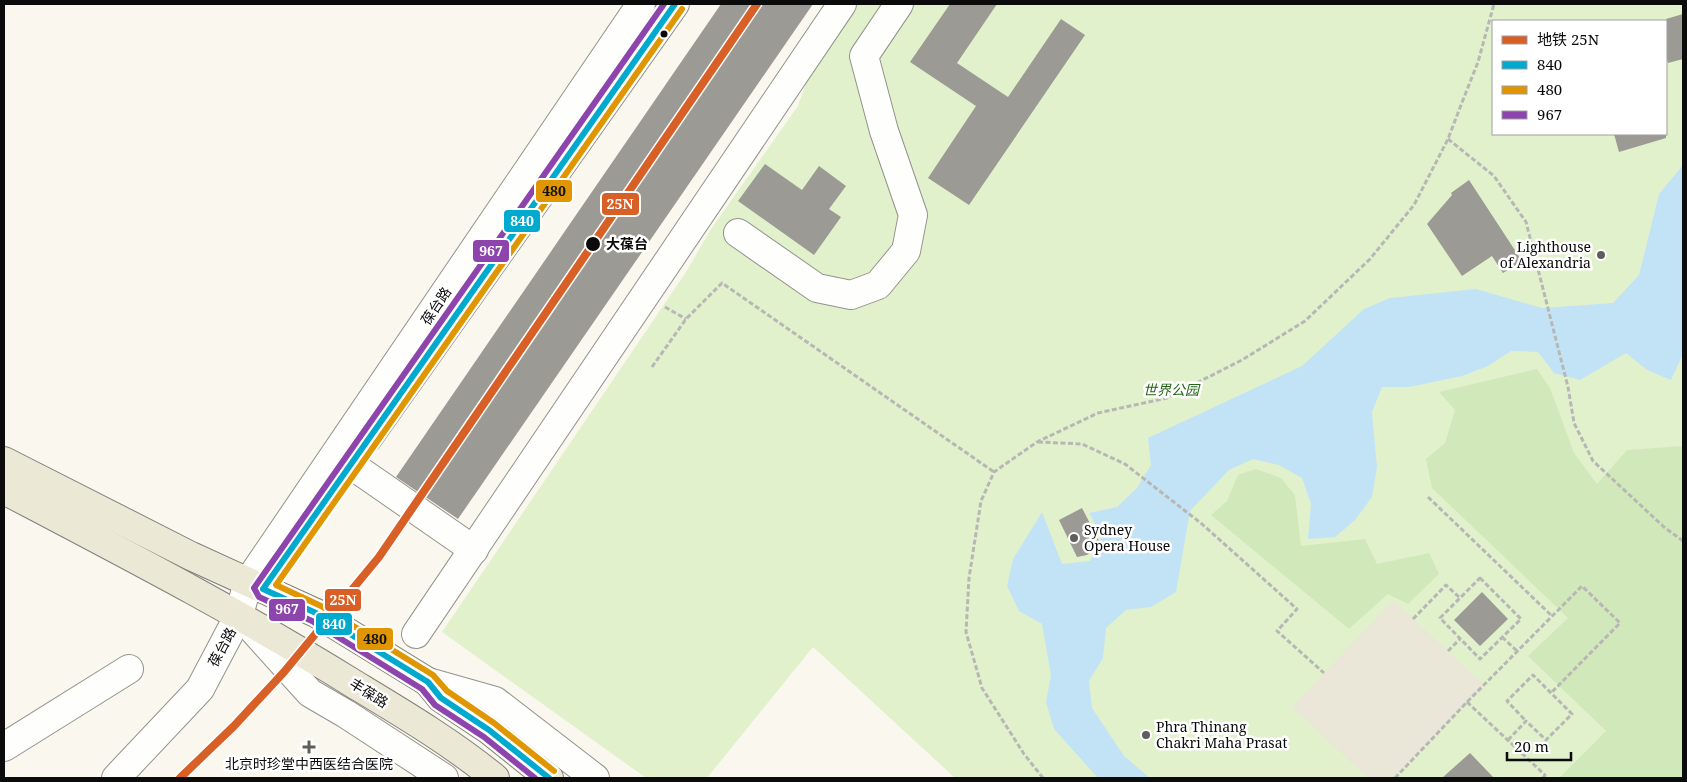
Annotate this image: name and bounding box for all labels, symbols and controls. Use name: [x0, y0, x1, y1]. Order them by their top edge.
legend: [1492, 20, 1667, 135]
unlabelled marker: [659, 29, 669, 39]
text: 地铁 25N: [1537, 29, 1600, 49]
text: 840: [1537, 54, 1562, 74]
text: 480: [1537, 79, 1562, 99]
text: 967: [1537, 104, 1562, 124]
line badge: 480: [535, 179, 573, 203]
text: 480: [542, 181, 566, 200]
line badge: 25N: [601, 192, 640, 216]
text: 25N: [607, 194, 633, 213]
line badge: 840: [503, 209, 541, 233]
text: 840: [510, 211, 534, 230]
place label: 大葆台: [606, 234, 648, 253]
marker: 大葆台: [584, 235, 602, 253]
place label: Lighthouse of Alexandria: [1500, 237, 1591, 272]
line badge: 967: [472, 239, 510, 263]
text: 967: [479, 241, 503, 260]
marker: Lighthouse of Alexandria: [1595, 249, 1607, 261]
street label: 葆台路: [416, 283, 455, 328]
park label: 世界公园: [1143, 380, 1201, 399]
place label: Sydney Opera House: [1084, 520, 1170, 555]
marker: Sydney Opera House: [1068, 532, 1080, 544]
line badge: 25N: [324, 588, 362, 612]
text: 25N: [330, 590, 356, 609]
line badge: 967: [268, 598, 306, 622]
text: 967: [275, 599, 299, 618]
line badge: 840: [315, 612, 353, 636]
text: 840: [322, 614, 346, 633]
street label: 葆台路: [203, 624, 240, 670]
line badge: 480: [356, 627, 394, 651]
text: 480: [363, 629, 387, 648]
street label: 丰葆路: [346, 673, 392, 712]
place label: Phra Thinang Chakri Maha Prasat: [1156, 717, 1288, 752]
marker: Phra Thinang Chakri Maha Prasat: [1140, 729, 1152, 741]
scale bar: [1507, 730, 1571, 762]
text: 20 m: [1514, 736, 1549, 756]
marker: 北京时珍堂中西医结合医院: [302, 740, 316, 754]
place label: 北京时珍堂中西医结合医院: [225, 754, 393, 773]

